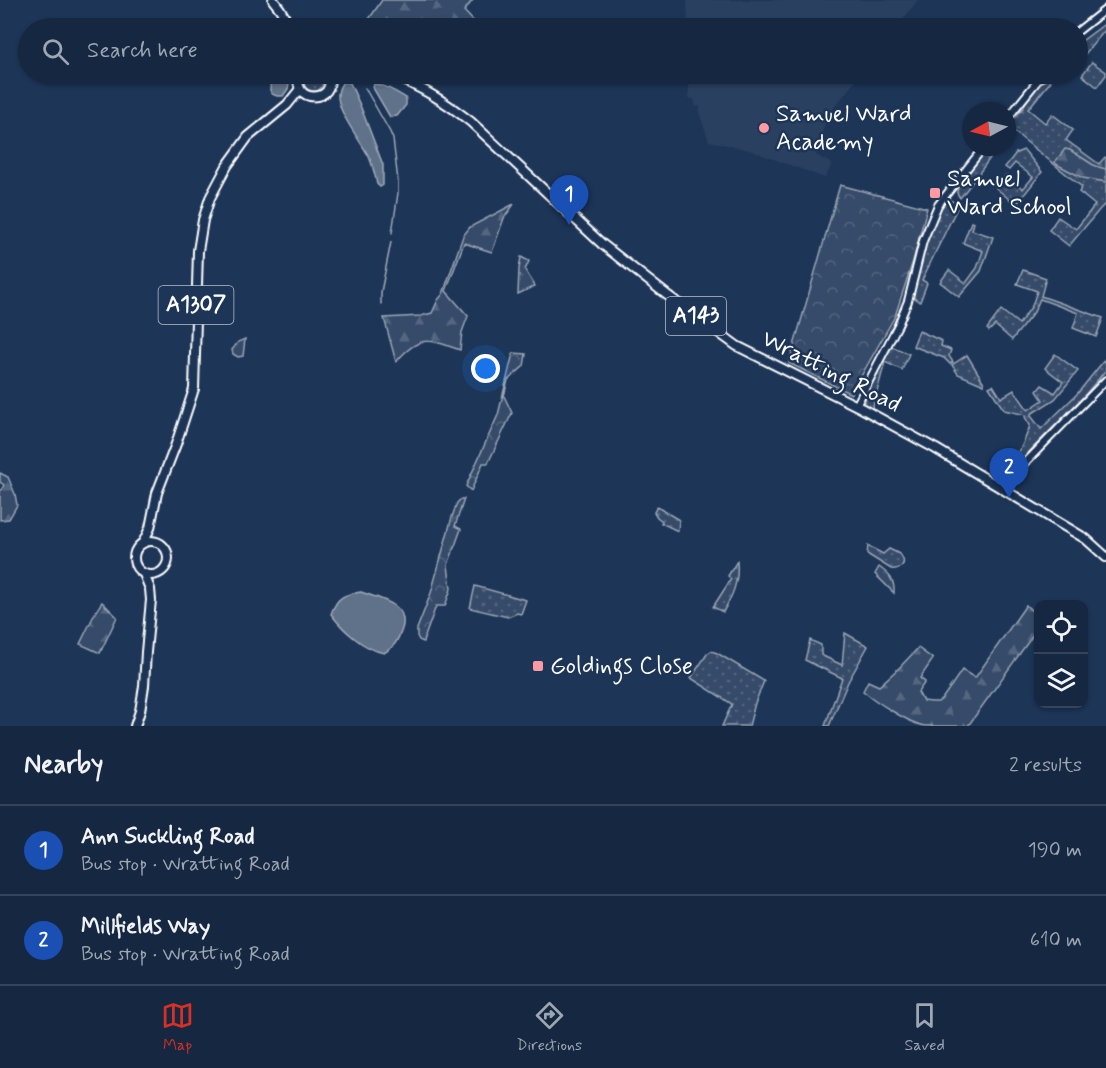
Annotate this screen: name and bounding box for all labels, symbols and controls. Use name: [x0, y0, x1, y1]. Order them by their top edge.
search box: [18, 18, 1088, 84]
icon: search: [39, 35, 72, 68]
text: Search here: [87, 37, 198, 65]
place label: Samuel Ward Academy: [776, 99, 912, 158]
north arrow: [962, 102, 1016, 156]
marker: Samuel Ward Academy: [757, 121, 771, 135]
place label: Samuel Ward School: [947, 164, 1072, 223]
pin: 1: [550, 176, 588, 225]
marker: Samuel Ward School: [928, 186, 942, 200]
road number: A1307: [158, 286, 234, 324]
road number: A143: [666, 297, 726, 335]
street label: Wratting Road: [755, 324, 906, 423]
your location: [471, 354, 500, 383]
pin: 2: [990, 448, 1028, 498]
map controls: [1034, 600, 1088, 708]
button: locate: [1034, 600, 1088, 654]
place label: Goldings Close: [550, 651, 693, 685]
button: layers: [1034, 654, 1088, 708]
marker: Goldings Close: [531, 659, 545, 673]
text: Nearby: [24, 748, 103, 782]
text: 2 results: [1009, 752, 1082, 779]
text: Ann Suckling Road: [81, 823, 255, 851]
text: 1: [39, 837, 48, 864]
text: 190 m: [1028, 837, 1082, 864]
text: Bus stop · Wratting Road: [81, 851, 290, 878]
text: Millfields Way: [81, 913, 210, 941]
text: 2: [39, 927, 48, 954]
text: 610 m: [1030, 927, 1082, 954]
text: Bus stop · Wratting Road: [81, 941, 290, 968]
tab: Map: [161, 999, 194, 1056]
tab: Directions: [516, 999, 582, 1056]
tab: Saved: [904, 999, 945, 1056]

